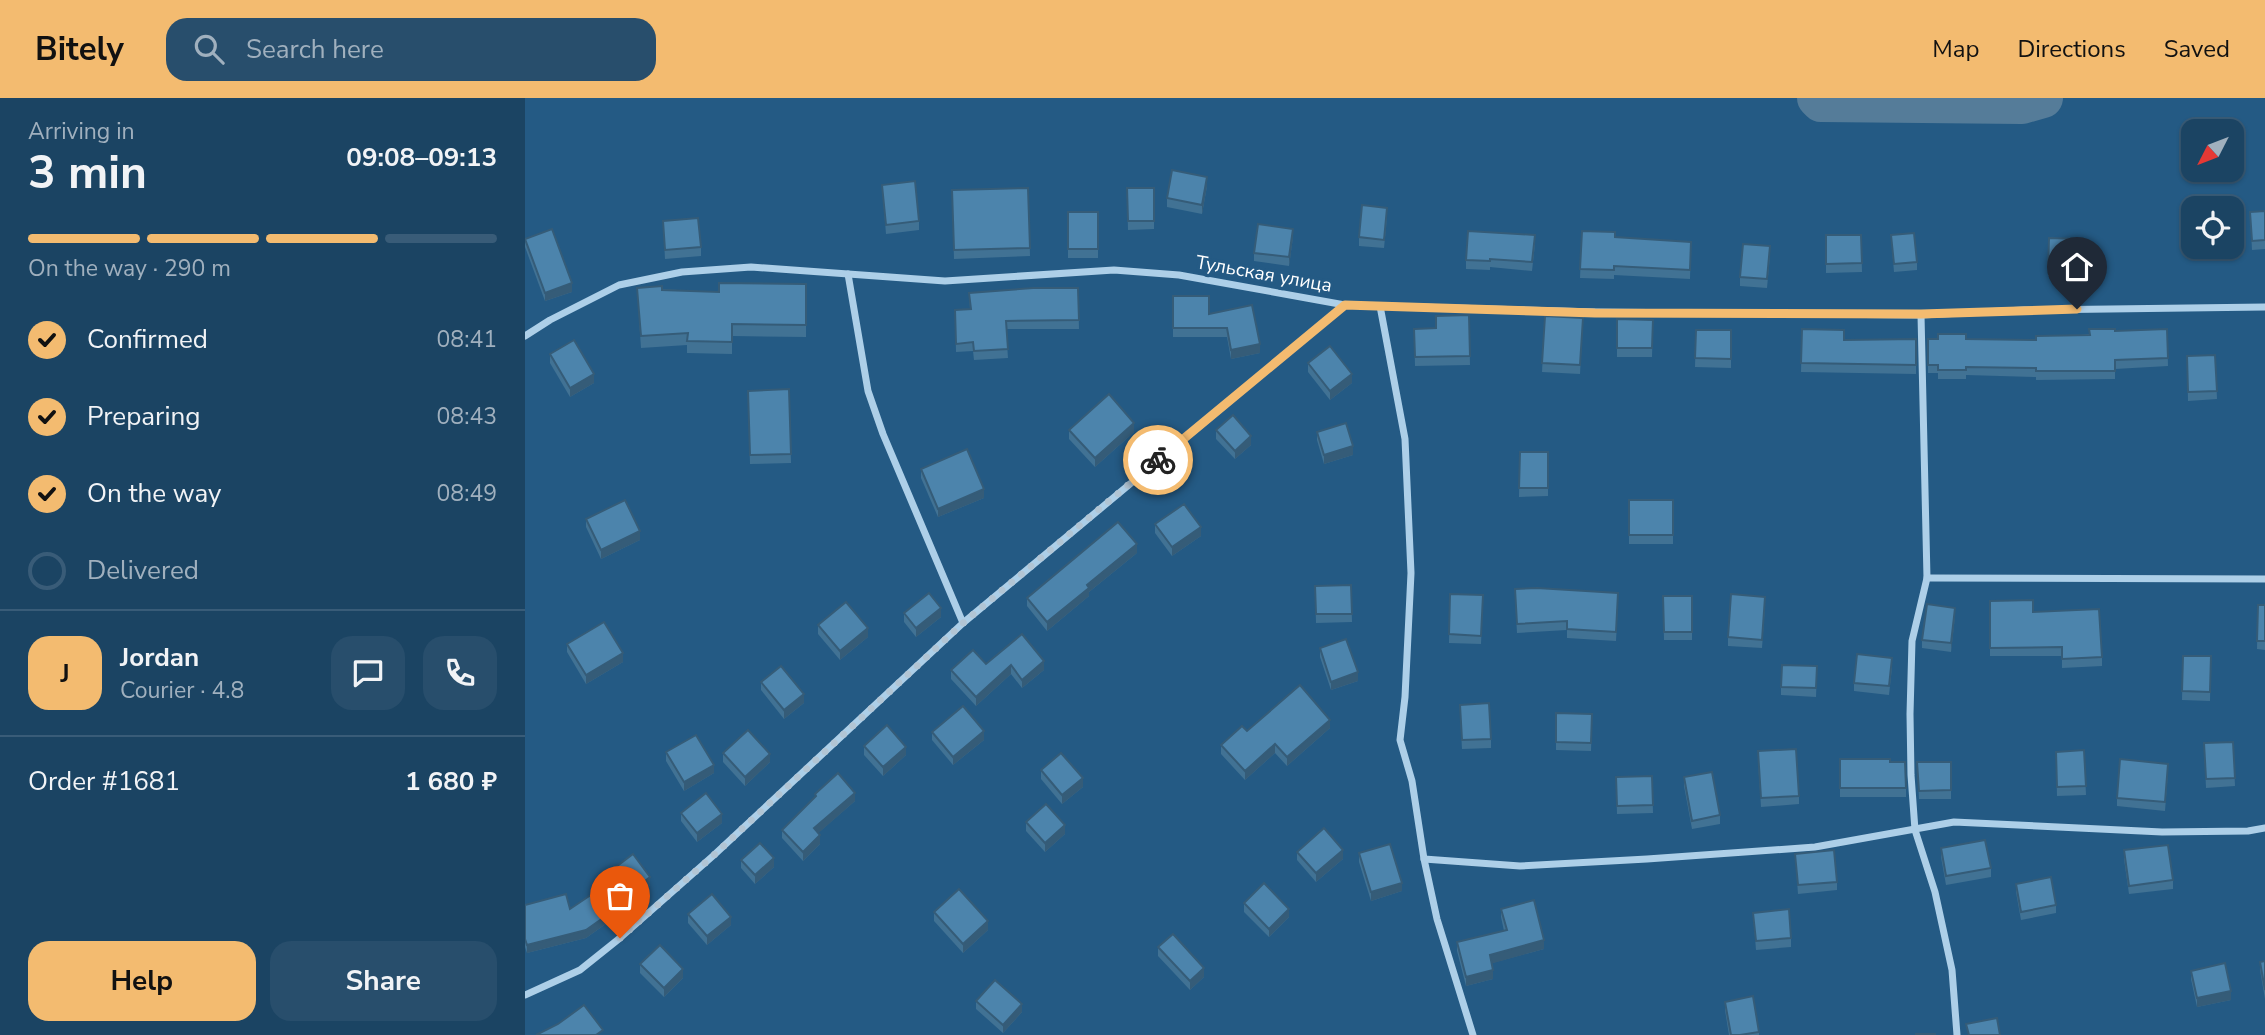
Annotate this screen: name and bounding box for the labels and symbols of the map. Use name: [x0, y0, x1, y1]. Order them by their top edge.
north arrow: [2181, 119, 2243, 182]
pin: [2047, 237, 2107, 309]
street label: Тульская улица: [1194, 249, 1334, 299]
courier: [1123, 425, 1193, 495]
pin: [590, 866, 650, 938]

